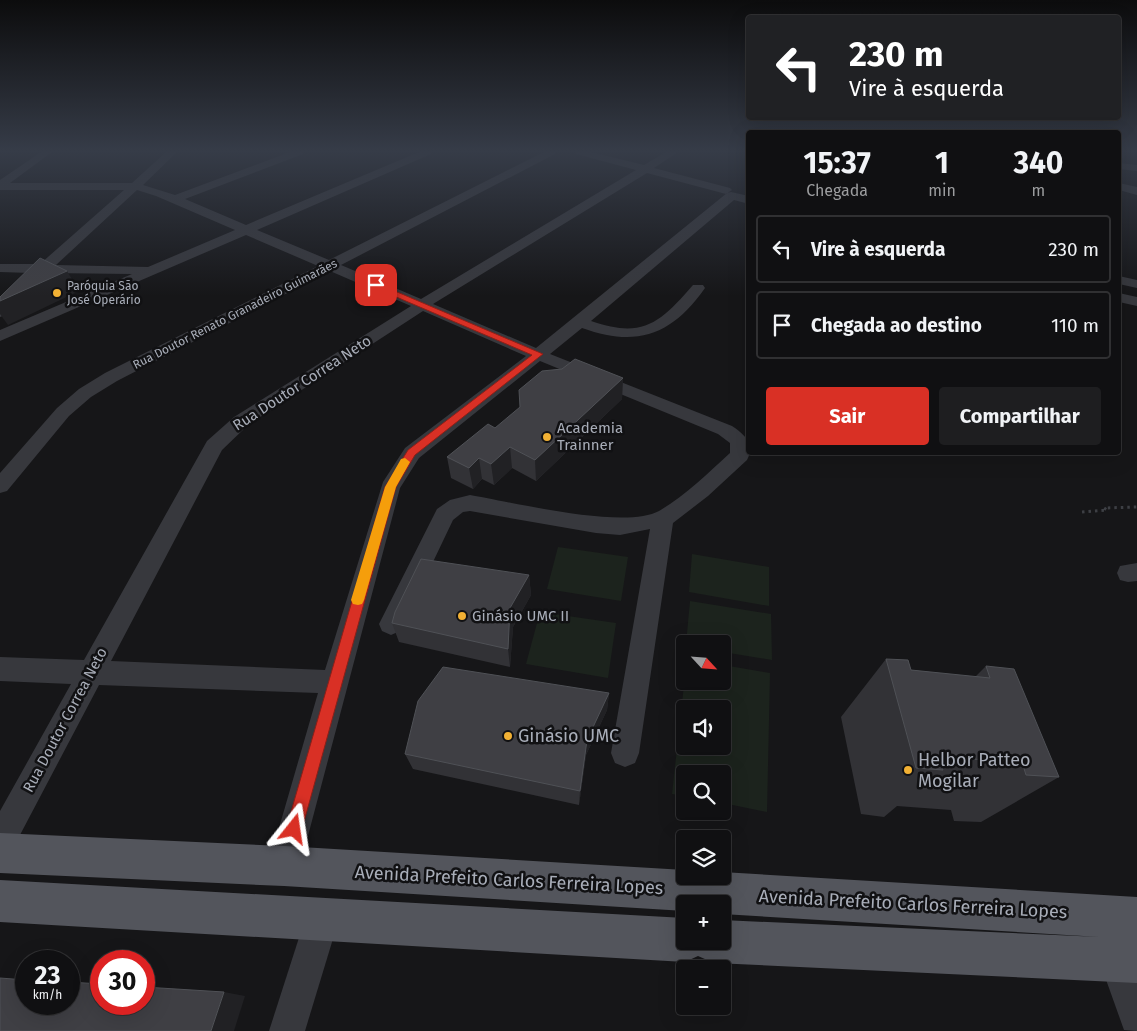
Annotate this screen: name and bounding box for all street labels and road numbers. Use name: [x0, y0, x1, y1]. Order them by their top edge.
street label: Rua Doutor Renato Granadeiro Guimarães: [131, 256, 340, 372]
street label: Rua Doutor Correa Neto: [229, 332, 375, 434]
street label: Rua Doutor Correa Neto: [19, 645, 111, 795]
street label: Avenida Prefeito Carlos Ferreira Lopes: [354, 861, 664, 899]
street label: Avenida Prefeito Carlos Ferreira Lopes: [758, 885, 1068, 923]

